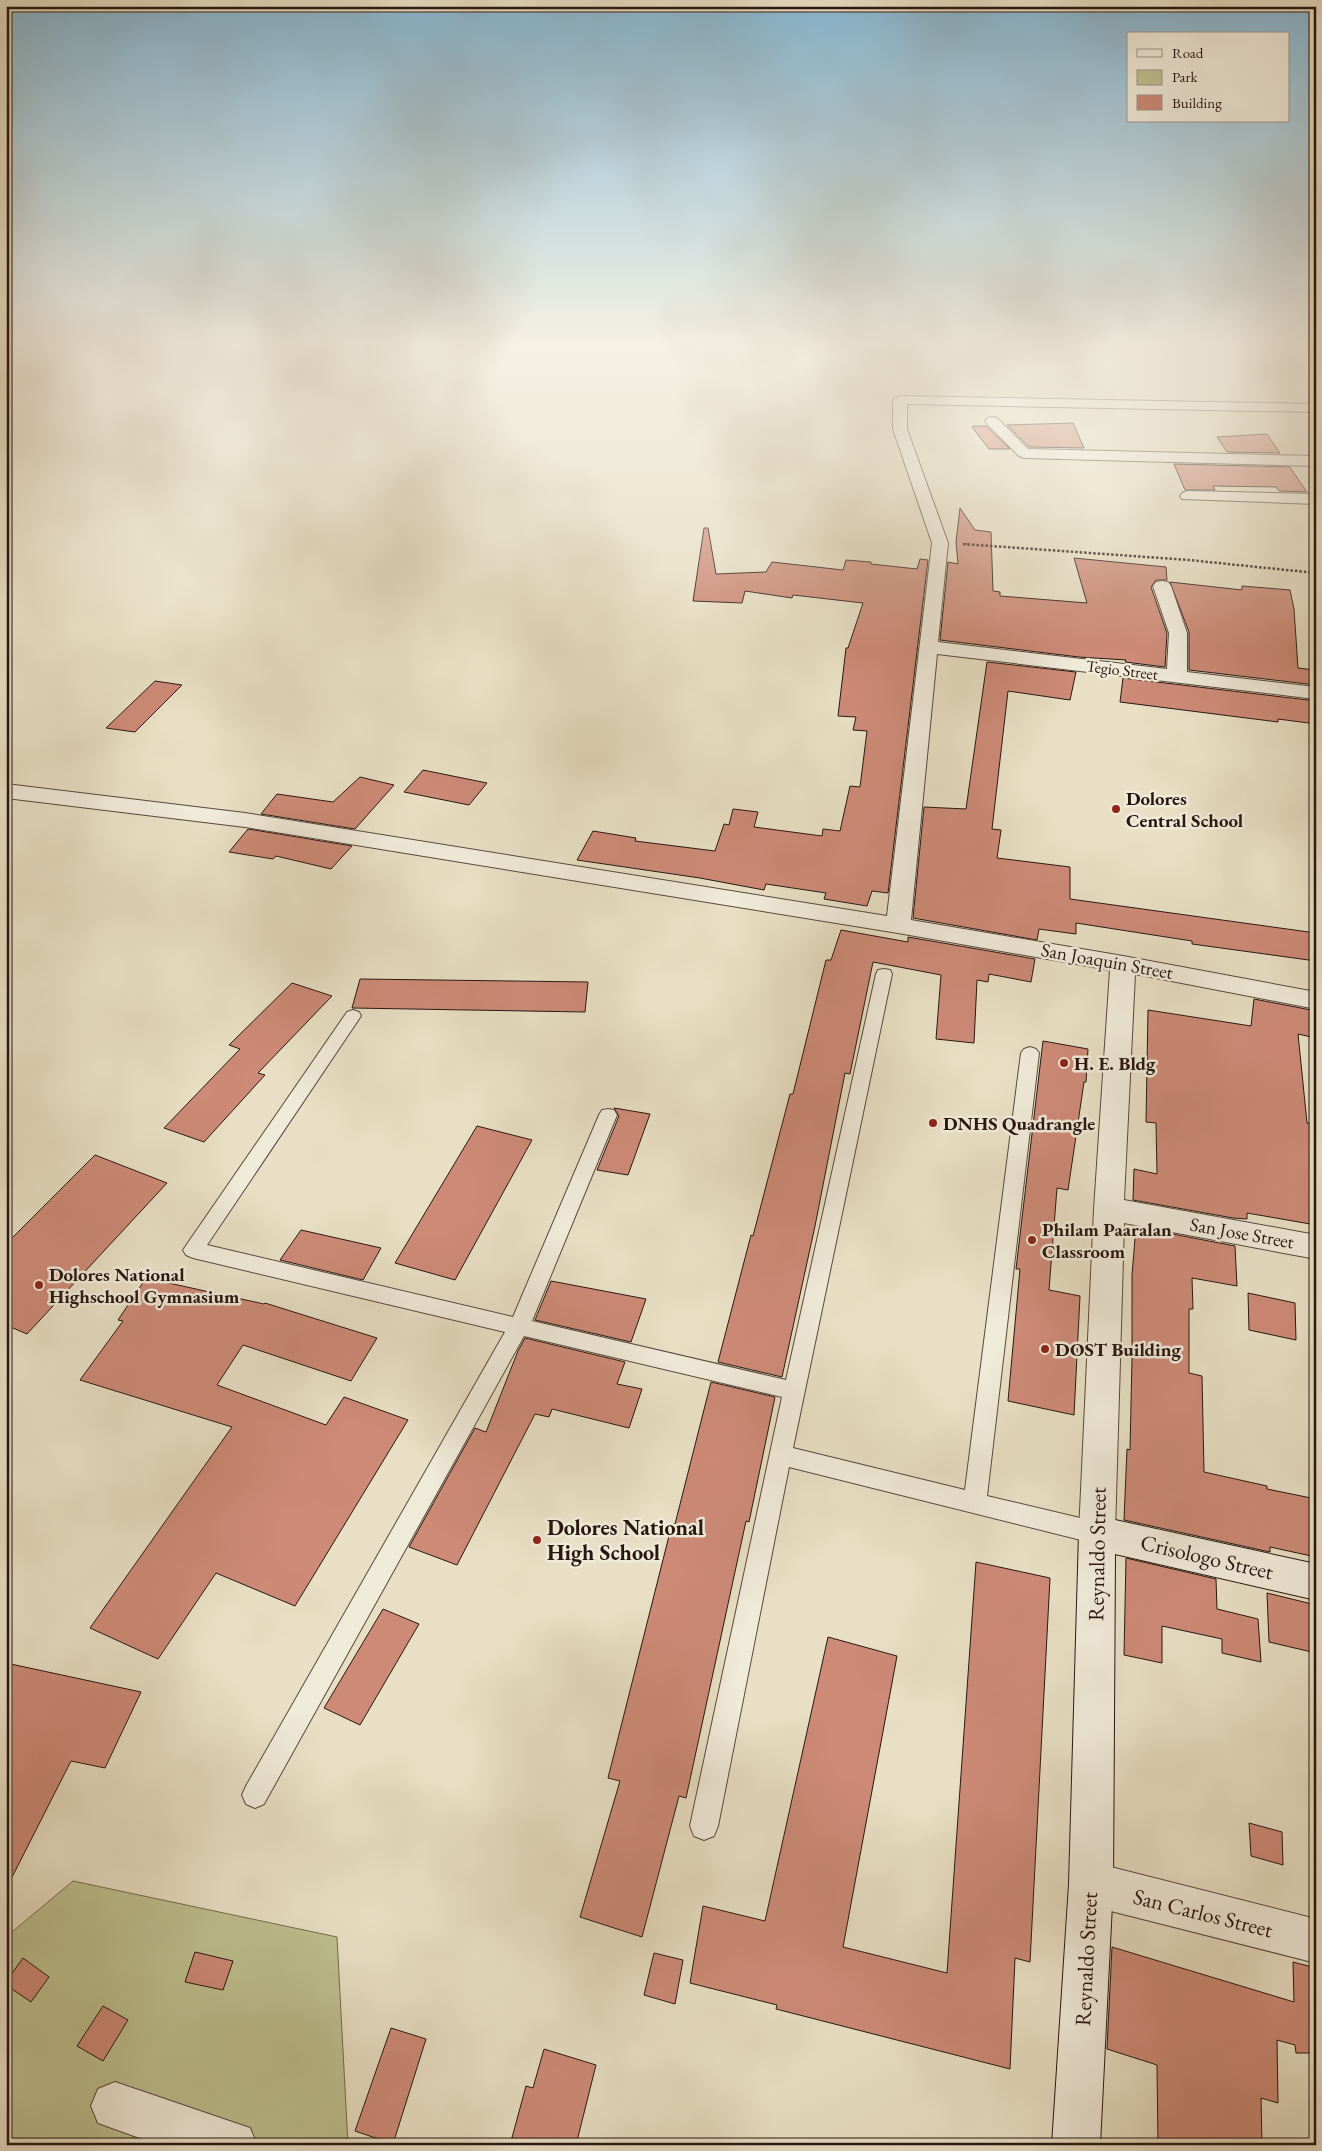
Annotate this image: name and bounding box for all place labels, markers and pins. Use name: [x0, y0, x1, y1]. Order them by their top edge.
place label: Dolores Central School: [1126, 786, 1244, 833]
marker: Dolores Central School: [1110, 803, 1122, 815]
place label: H. E. Bldg: [1074, 1051, 1156, 1076]
marker: H. E. Bldg: [1058, 1057, 1070, 1069]
place label: DNHS Quadrangle: [943, 1111, 1095, 1136]
marker: DNHS Quadrangle: [927, 1117, 939, 1129]
place label: Philam Paaralan Classroom: [1042, 1217, 1172, 1264]
marker: Philam Paaralan Classroom: [1026, 1234, 1038, 1246]
place label: Dolores National Highschool Gymnasium: [49, 1262, 240, 1309]
marker: Dolores National Highschool Gymnasium: [33, 1279, 45, 1291]
place label: DOST Building: [1055, 1337, 1181, 1362]
marker: DOST Building: [1039, 1343, 1051, 1355]
place label: Dolores National High School: [547, 1513, 704, 1567]
marker: Dolores National High School: [531, 1534, 543, 1546]

